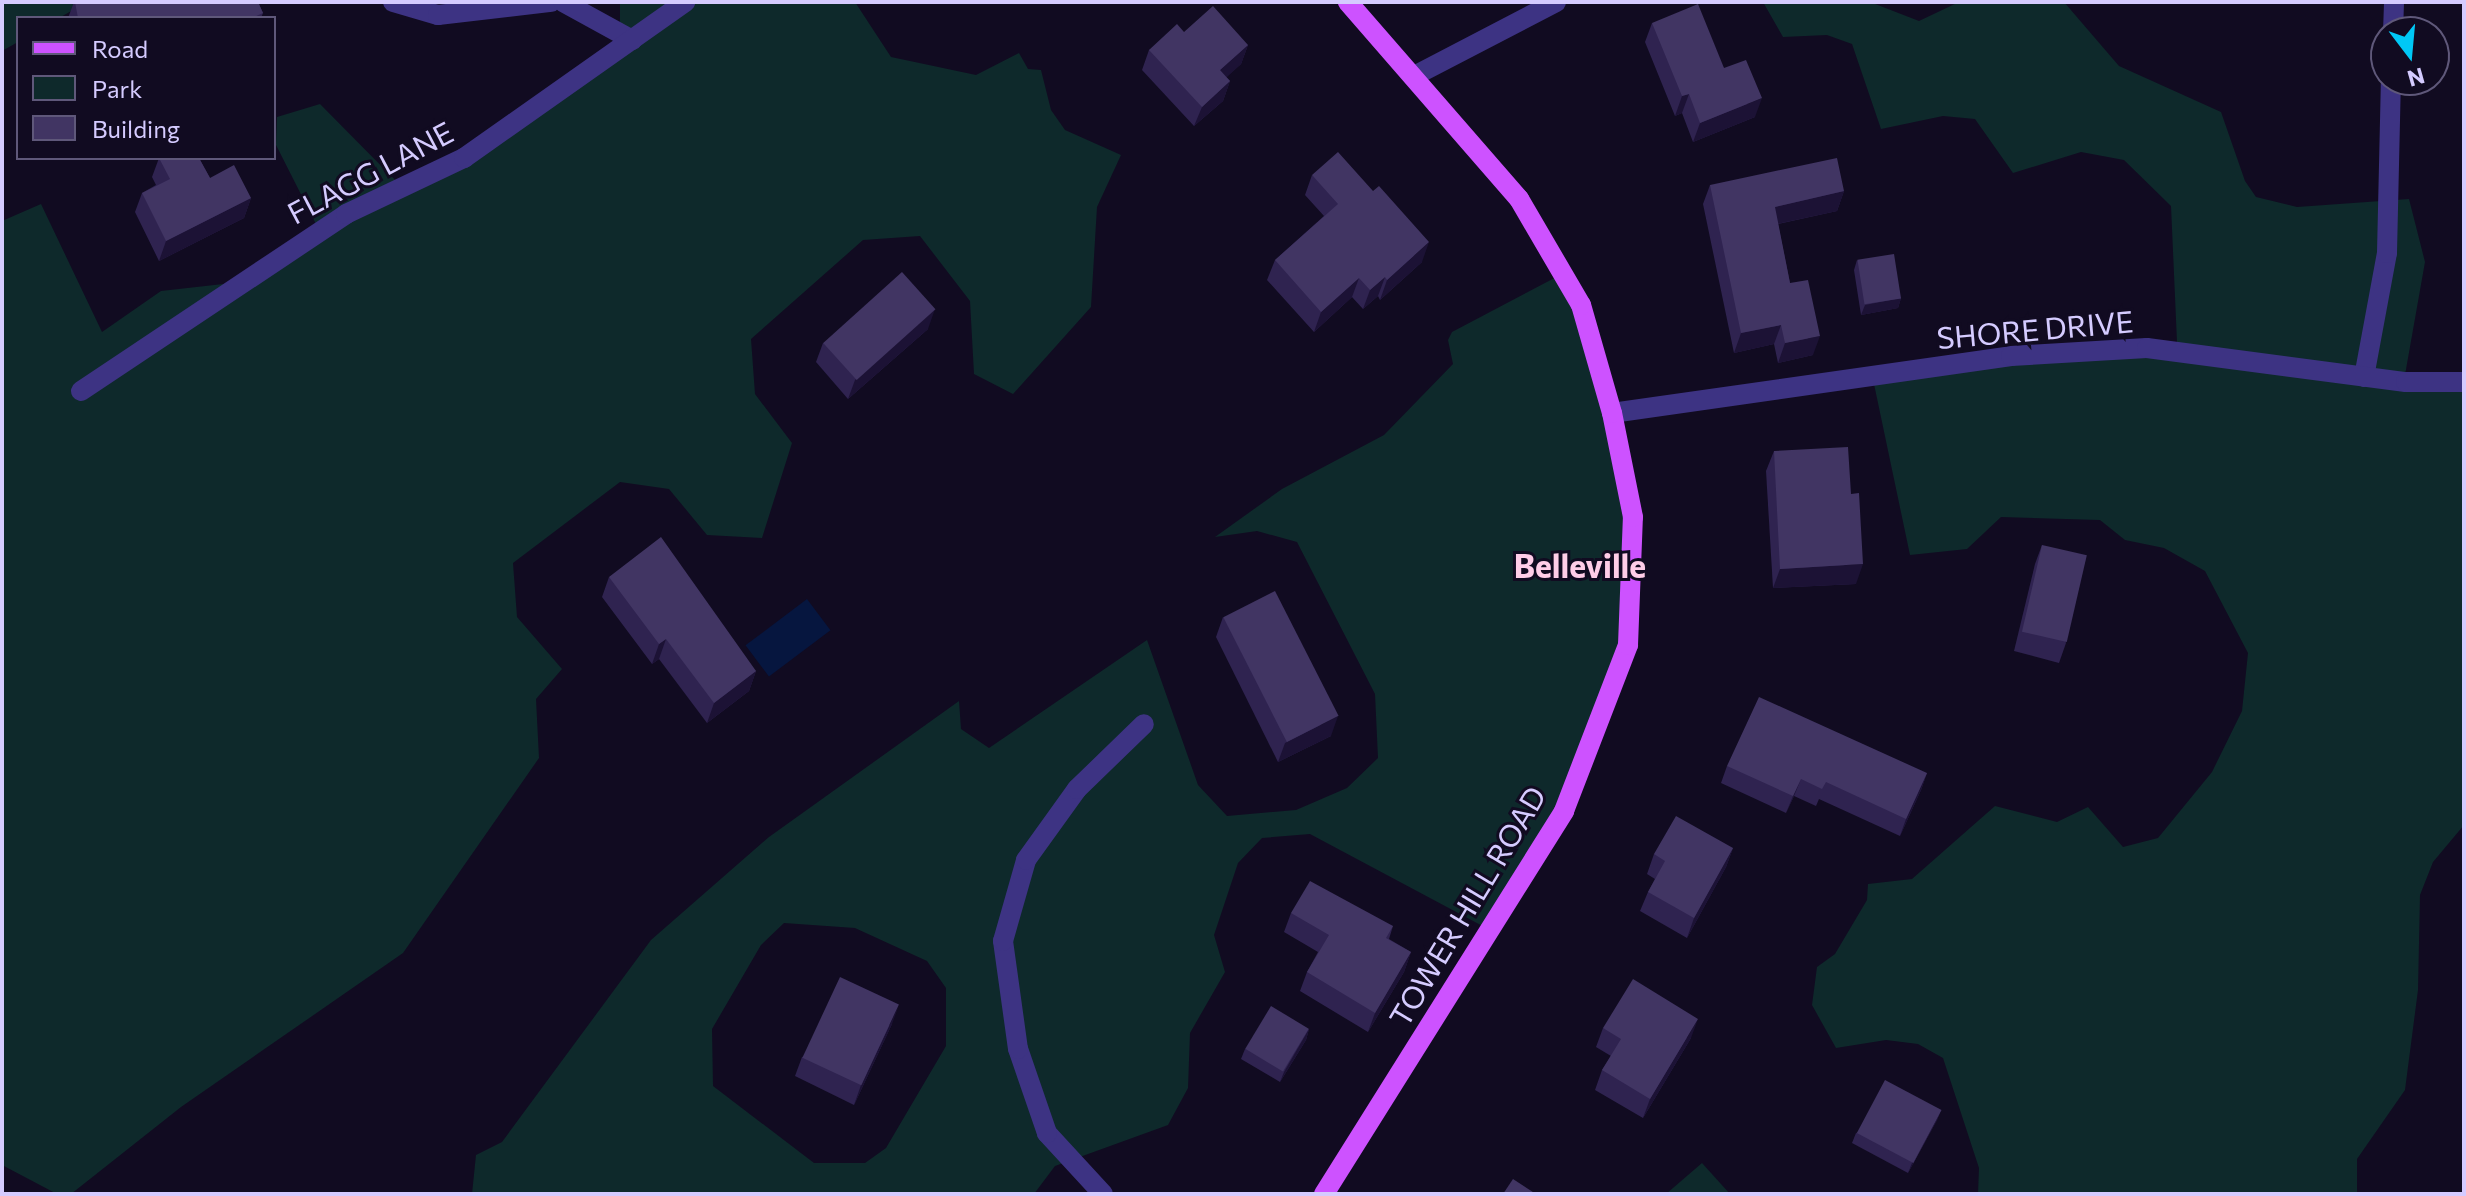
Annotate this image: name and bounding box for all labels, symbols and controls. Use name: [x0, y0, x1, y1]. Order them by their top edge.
legend: [16, 16, 276, 160]
north arrow: [2370, 16, 2450, 96]
text: Road: [92, 34, 148, 63]
text: N: [2405, 62, 2428, 93]
text: Park: [92, 74, 142, 103]
street label: FLAGG LANE: [281, 113, 459, 231]
text: Building: [92, 114, 180, 143]
street label: SHORE DRIVE: [1935, 302, 2135, 356]
district label: Belleville: [1514, 546, 1646, 584]
street label: TOWER HILL ROAD: [1381, 780, 1553, 1032]

